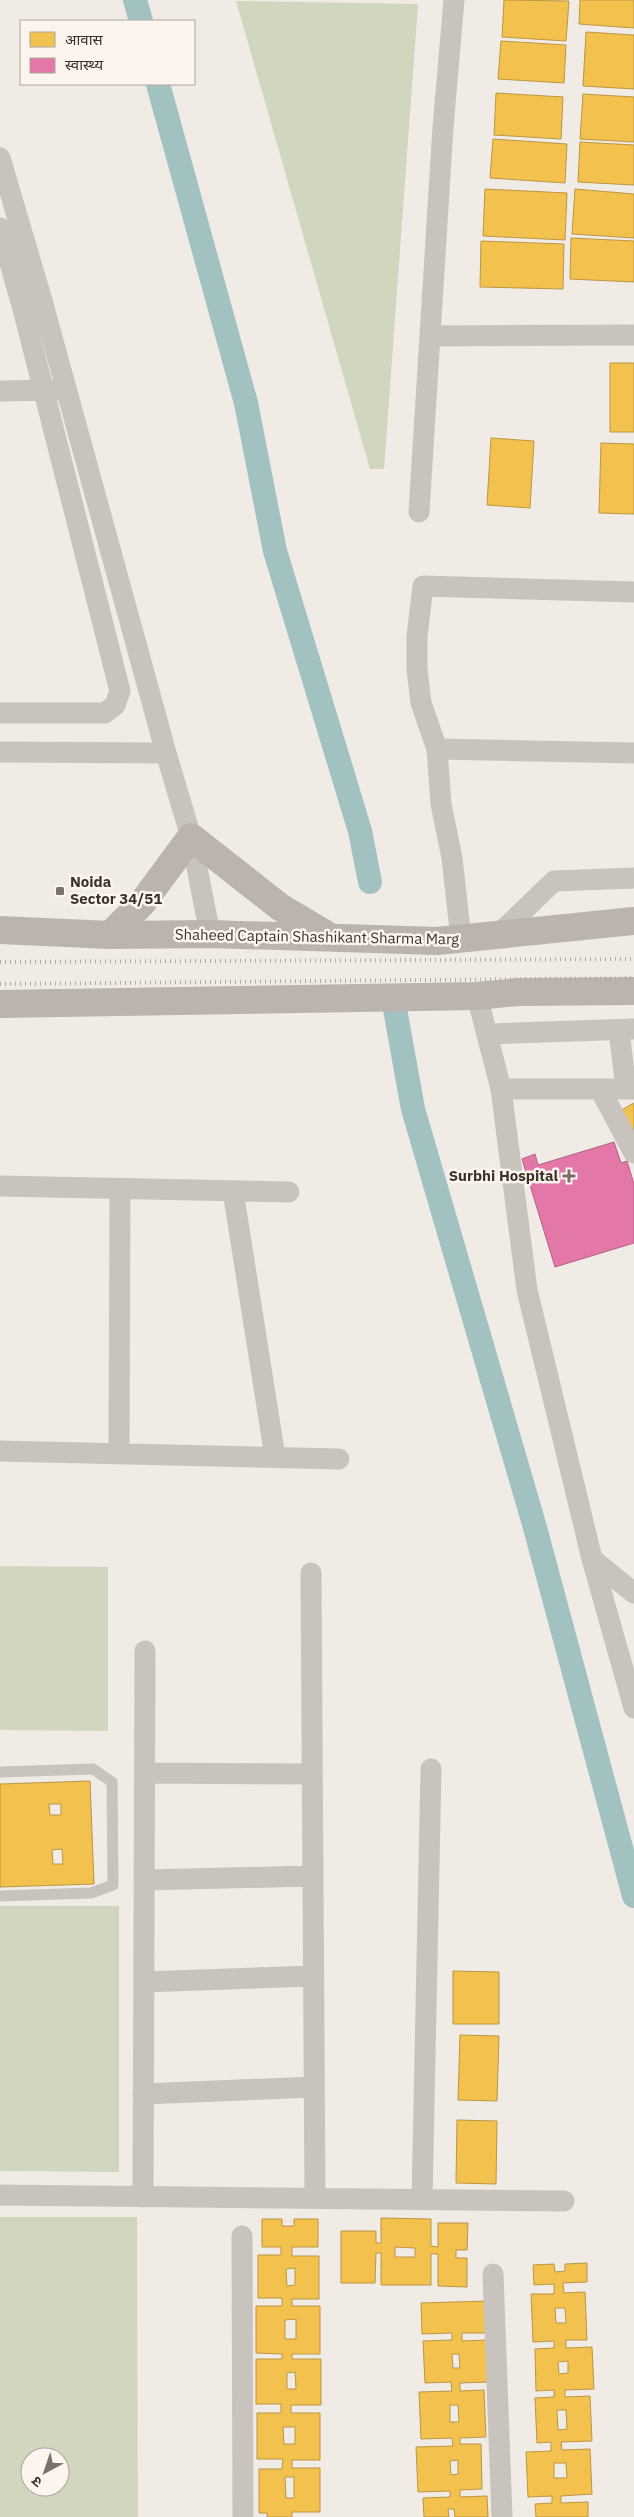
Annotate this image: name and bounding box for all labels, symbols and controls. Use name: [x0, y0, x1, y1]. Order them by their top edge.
legend: [20, 20, 195, 85]
text: आवास: [65, 30, 104, 49]
text: स्वास्थ्य: [65, 55, 103, 74]
place label: Noida Sector 34/51: [70, 872, 162, 908]
marker: Noida Sector 34/51: [54, 885, 66, 897]
street label: Shaheed Captain Shashikant Sharma Marg: [175, 925, 459, 948]
place label: Surbhi Hospital: [449, 1166, 558, 1185]
marker: Surbhi Hospital: [562, 1169, 576, 1183]
north arrow: [20, 2447, 70, 2497]
text: उ: [27, 2472, 46, 2491]

